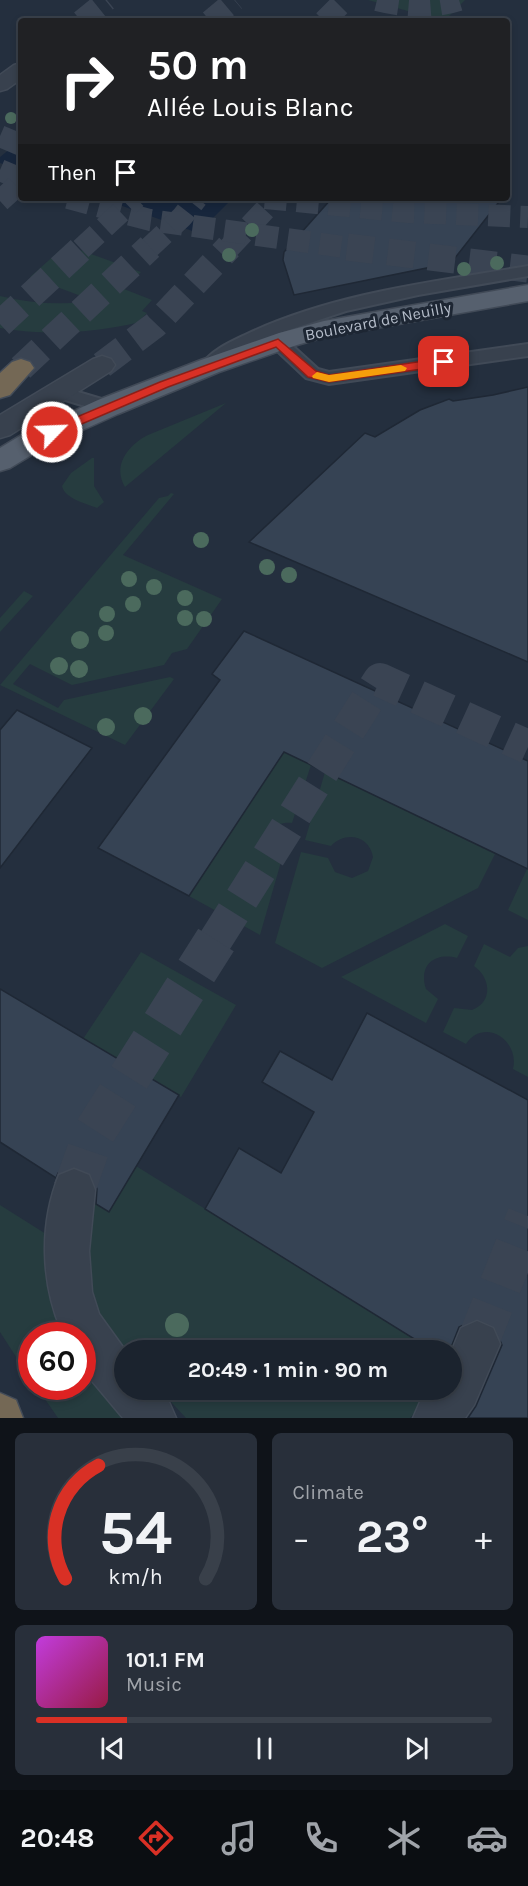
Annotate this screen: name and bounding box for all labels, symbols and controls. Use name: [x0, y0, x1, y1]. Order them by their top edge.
text: 50 m: [147, 40, 249, 90]
icon: right: [48, 42, 126, 120]
text: Allée Louis Blanc: [147, 91, 354, 123]
icon: arrive: [109, 156, 142, 189]
text: Then: [48, 160, 97, 186]
street label: Boulevard de Neuilly: [303, 297, 453, 344]
pin: [418, 336, 469, 387]
icon: arrive: [427, 345, 460, 378]
position arrow: [20, 400, 84, 464]
speed limit sign: 60: [18, 1322, 96, 1400]
text: 20:49 · 1 min · 90 m: [188, 1357, 388, 1383]
text: Climate: [293, 1481, 364, 1504]
text: 54: [99, 1496, 172, 1569]
text: 23°: [356, 1511, 429, 1563]
text: −: [293, 1519, 310, 1557]
text: +: [475, 1519, 492, 1557]
text: km/h: [109, 1564, 163, 1589]
text: 101.1 FM: [126, 1647, 205, 1673]
text: Music: [126, 1673, 182, 1696]
icon: previous: [96, 1732, 129, 1765]
icon: pause: [248, 1732, 281, 1765]
icon: next: [400, 1732, 433, 1765]
icon: directions: [135, 1817, 177, 1859]
icon: music: [218, 1817, 260, 1859]
icon: phone: [300, 1817, 342, 1859]
icon: climate: [383, 1817, 425, 1859]
icon: car: [466, 1817, 508, 1859]
text: 20:48: [20, 1822, 95, 1854]

